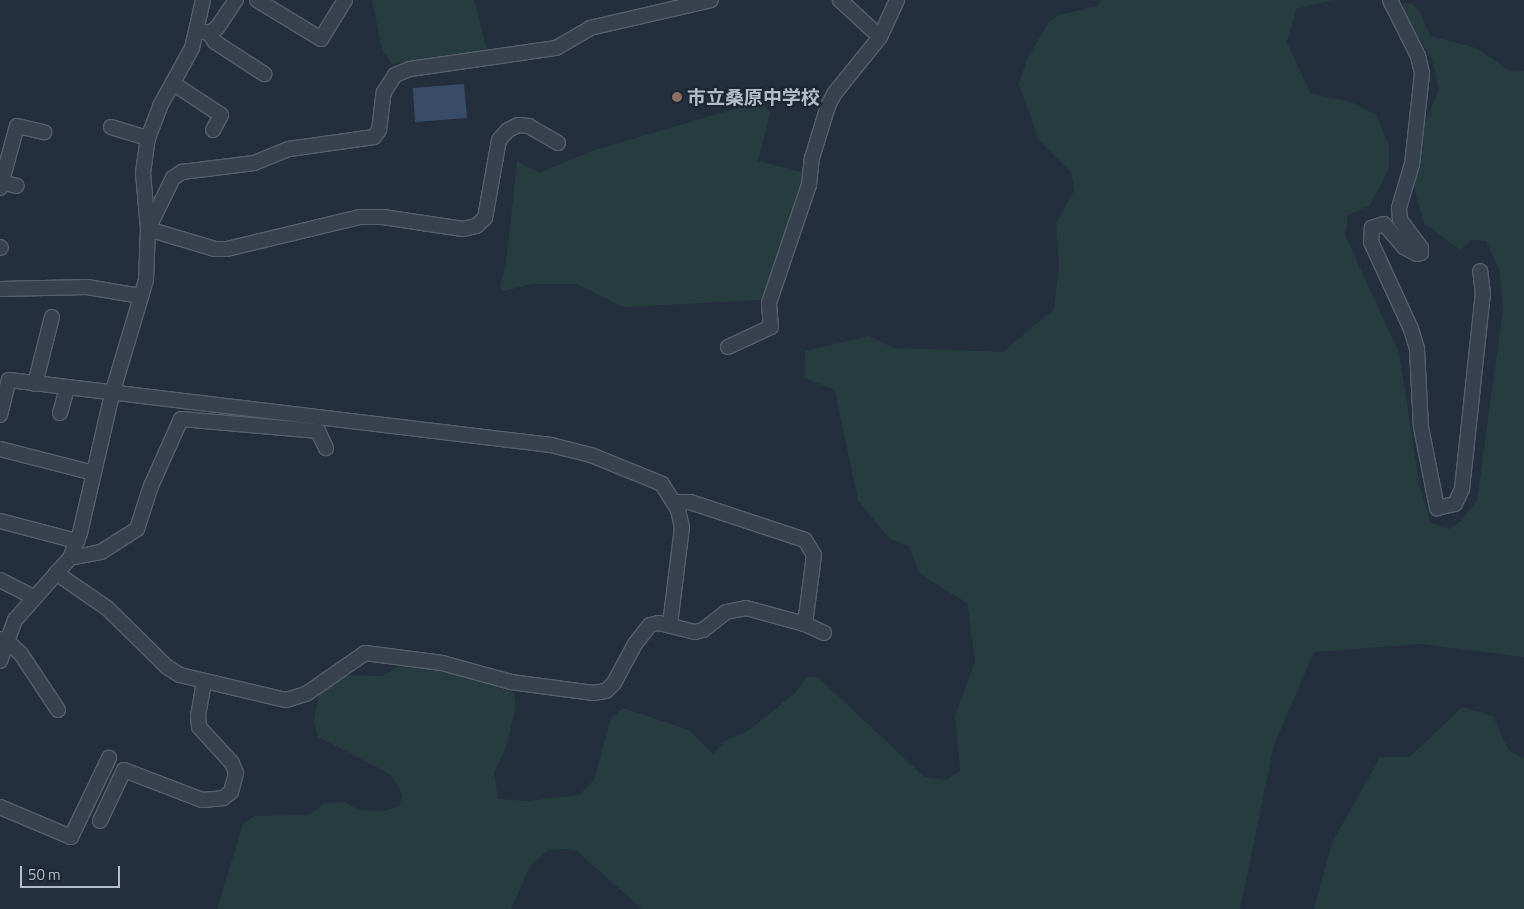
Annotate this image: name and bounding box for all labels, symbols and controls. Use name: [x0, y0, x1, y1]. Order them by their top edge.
place label: 市立桑原中学校: [687, 86, 820, 108]
marker: 市立桑原中学校: [671, 91, 683, 103]
scale bar: [22, 856, 122, 888]
text: 50 m: [28, 863, 61, 886]

